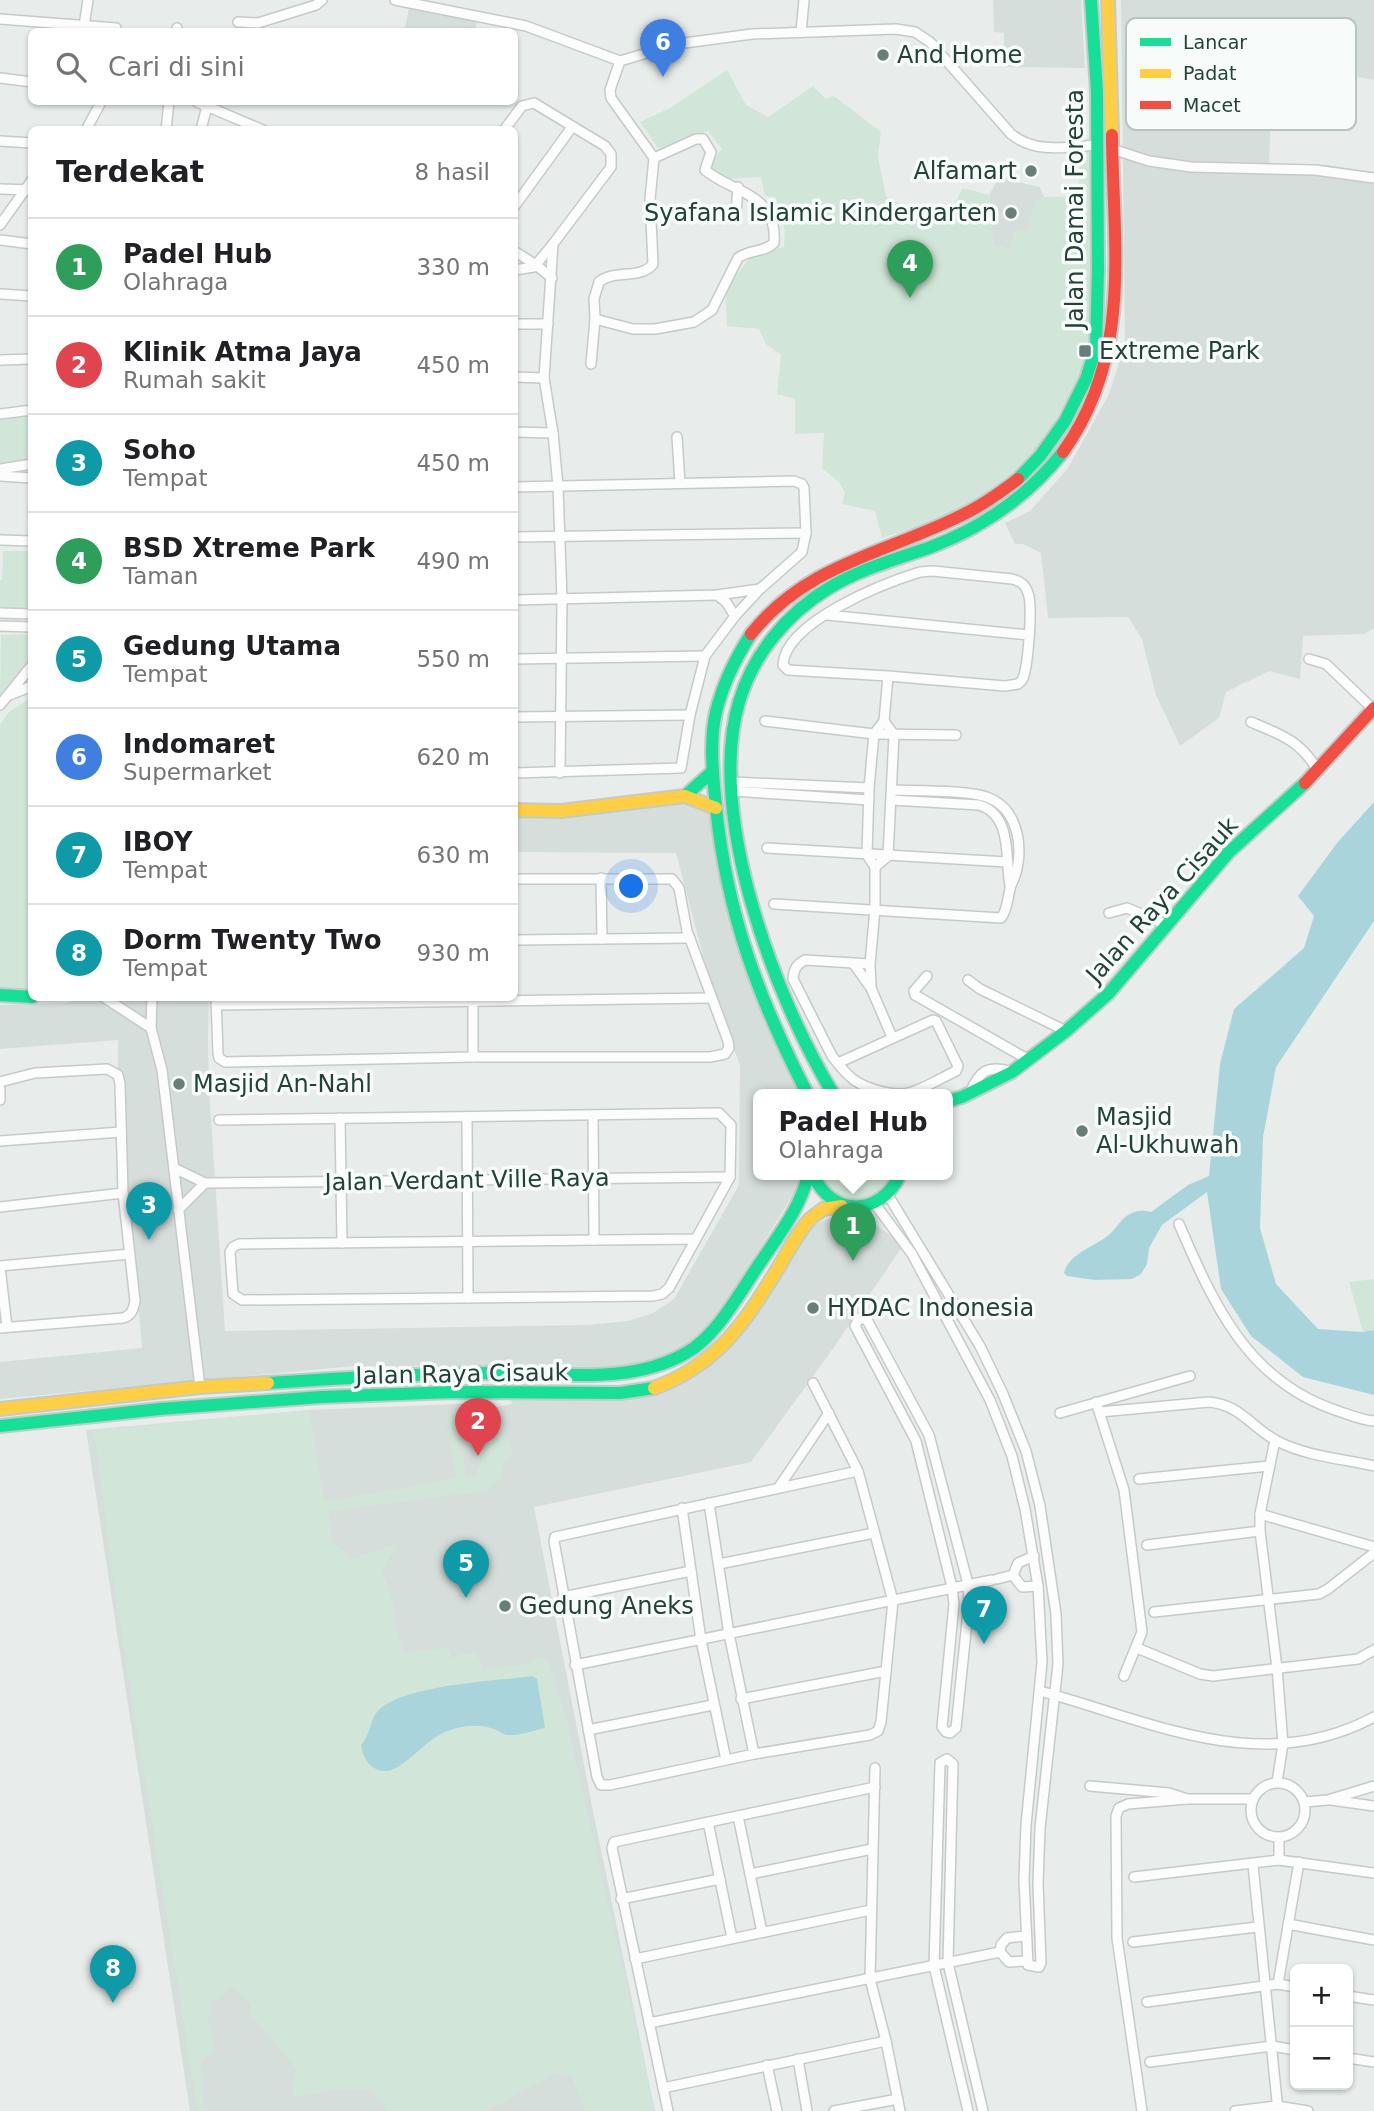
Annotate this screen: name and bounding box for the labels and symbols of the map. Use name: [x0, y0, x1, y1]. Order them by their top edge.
legend: [1126, 18, 1356, 130]
pin: 6: [640, 19, 686, 77]
text: Lancar: [1183, 31, 1247, 53]
place label: And Home: [897, 41, 1022, 69]
marker: And Home: [875, 47, 891, 63]
text: Padat: [1183, 62, 1236, 84]
street label: Jalan Damai Foresta: [1061, 89, 1089, 331]
text: Macet: [1183, 94, 1241, 116]
place label: Alfamart: [913, 157, 1017, 185]
marker: Alfamart: [1023, 163, 1039, 179]
place label: Syafana Islamic Kindergarten: [644, 199, 997, 227]
marker: Syafana Islamic Kindergarten: [1003, 205, 1019, 221]
pin: 4: [887, 240, 933, 298]
place label: Extreme Park: [1099, 337, 1260, 365]
marker: Extreme Park: [1077, 343, 1093, 359]
street label: Jalan Raya Cisauk: [1079, 811, 1244, 990]
your location: [614, 869, 648, 903]
place label: Masjid An-Nahl: [193, 1070, 372, 1098]
marker: Masjid An-Nahl: [171, 1076, 187, 1092]
place label: Masjid Al-Ukhuwah: [1096, 1103, 1239, 1159]
marker: Masjid Al-Ukhuwah: [1074, 1123, 1090, 1139]
street label: Jalan Verdant Ville Raya: [322, 1164, 610, 1197]
pin: 3: [126, 1182, 172, 1240]
pin: 1: [830, 1203, 876, 1261]
place label: HYDAC Indonesia: [827, 1294, 1034, 1322]
marker: HYDAC Indonesia: [805, 1300, 821, 1316]
street label: Jalan Raya Cisauk: [353, 1358, 569, 1390]
pin: 2: [455, 1398, 501, 1456]
pin: 5: [443, 1540, 489, 1598]
pin: 7: [961, 1586, 1007, 1644]
place label: Gedung Aneks: [519, 1592, 694, 1620]
marker: Gedung Aneks: [497, 1598, 513, 1614]
pin: 8: [90, 1945, 136, 2003]

